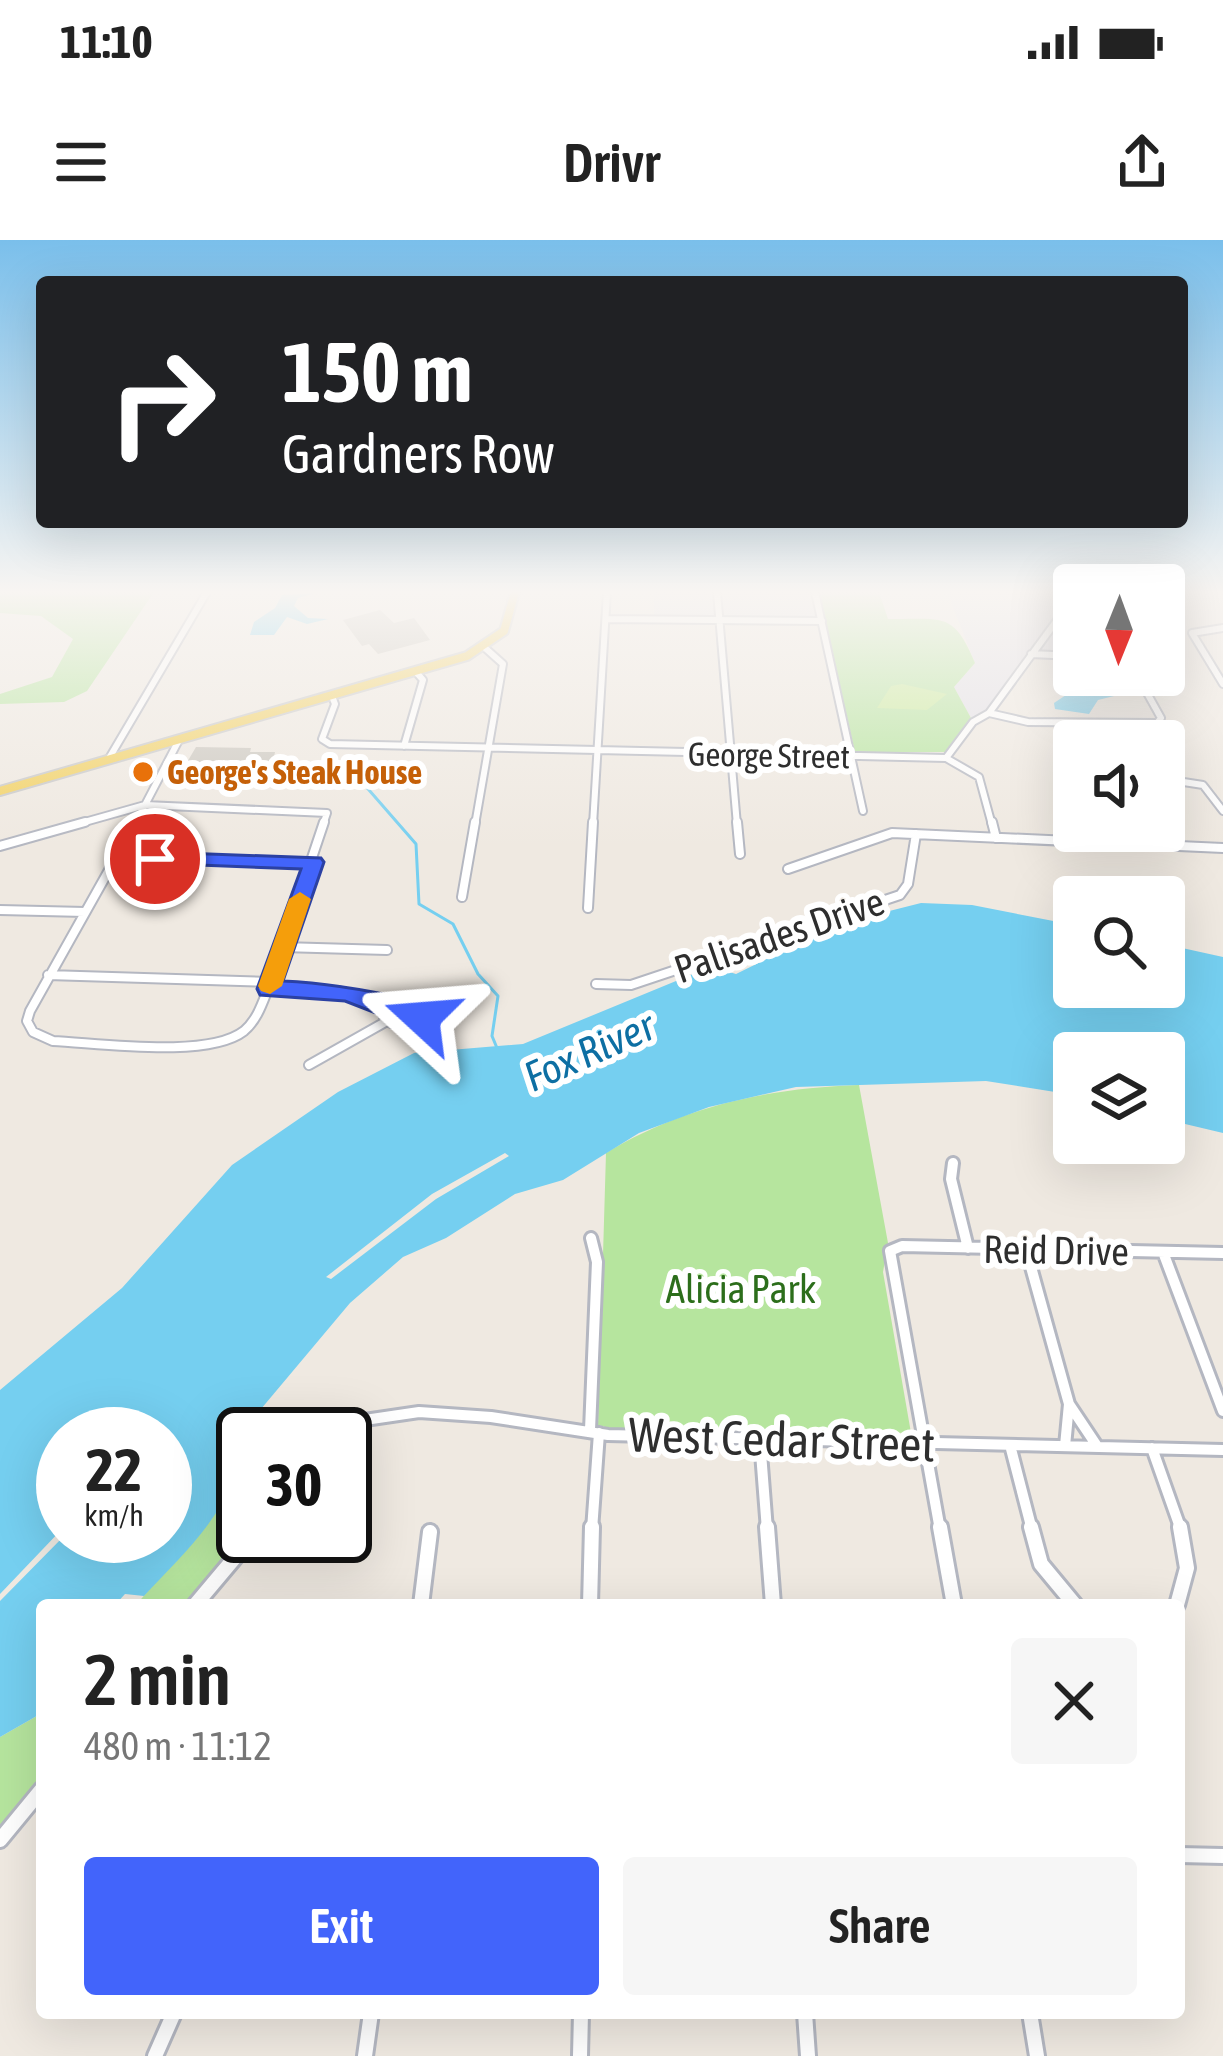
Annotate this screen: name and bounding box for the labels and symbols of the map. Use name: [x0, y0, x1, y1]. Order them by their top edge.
north arrow: [1053, 564, 1185, 696]
street label: George Street: [688, 735, 850, 775]
place label: George's Steak House: [167, 753, 422, 791]
marker: George's Steak House: [130, 759, 156, 785]
pin: [104, 808, 206, 910]
street label: Palisades Drive: [668, 879, 890, 991]
position arrow: [359, 955, 485, 1081]
water label: Fox River: [517, 1001, 663, 1101]
street label: Reid Drive: [983, 1227, 1129, 1273]
park label: Alicia Park: [666, 1267, 816, 1311]
street label: West Cedar Street: [628, 1406, 936, 1472]
speed limit sign: 30: [216, 1407, 372, 1563]

